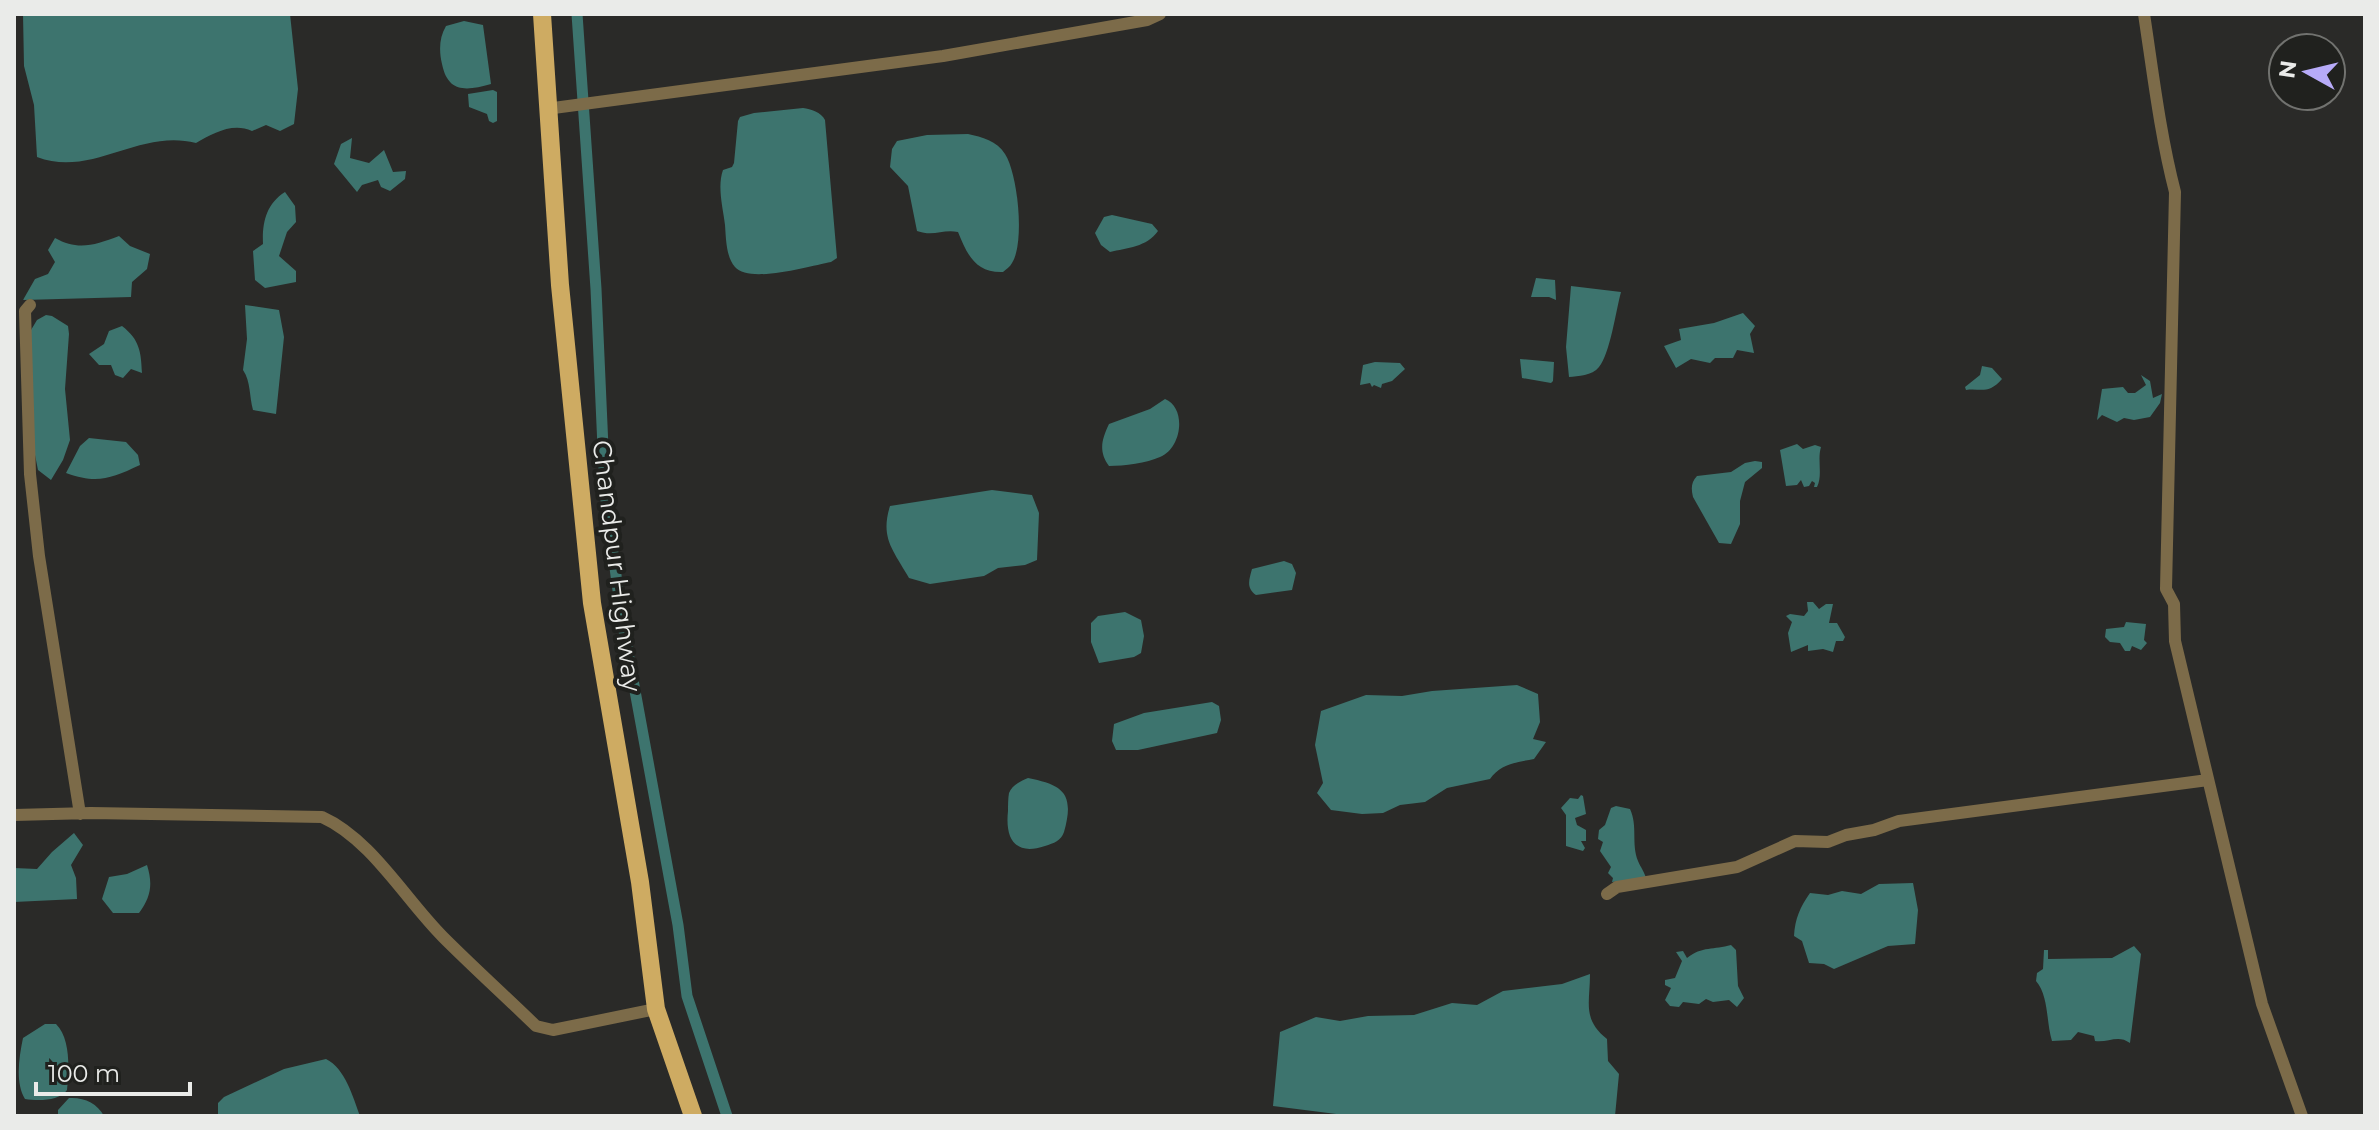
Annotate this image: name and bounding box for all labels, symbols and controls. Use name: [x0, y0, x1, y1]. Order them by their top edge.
north arrow: [2267, 32, 2347, 112]
text: N: [2273, 59, 2302, 80]
street label: Chandpur Highway: [586, 438, 648, 695]
scale bar: [36, 1046, 190, 1096]
text: 100 m: [48, 1059, 120, 1088]

